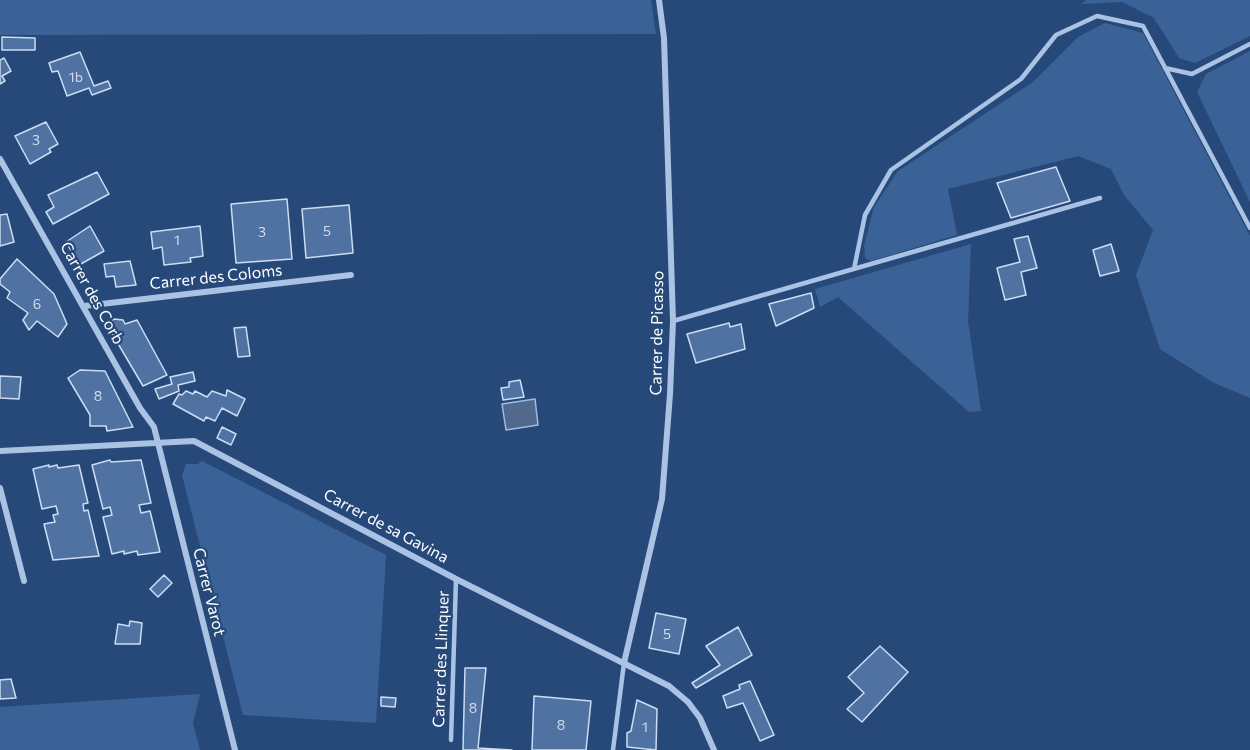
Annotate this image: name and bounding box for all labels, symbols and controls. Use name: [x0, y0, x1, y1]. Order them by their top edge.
house number: 1b: [69, 69, 83, 85]
house number: 3: [32, 132, 40, 148]
house number: 5: [323, 223, 331, 239]
house number: 3: [258, 224, 266, 240]
house number: 1: [174, 232, 180, 248]
street label: Carrer des Corb: [56, 238, 128, 348]
street label: Carrer des Coloms: [149, 260, 283, 294]
street label: Carrer de Picasso: [646, 270, 668, 396]
house number: 6: [33, 296, 41, 312]
house number: 8: [94, 388, 102, 404]
street label: Carrer de sa Gavina: [320, 485, 452, 567]
street label: Carrer Varot: [189, 546, 229, 638]
street label: Carrer des Llinquer: [429, 590, 453, 728]
house number: 5: [663, 626, 671, 642]
house number: 8: [469, 700, 477, 716]
house number: 8: [557, 717, 565, 733]
house number: 1: [642, 719, 648, 735]

